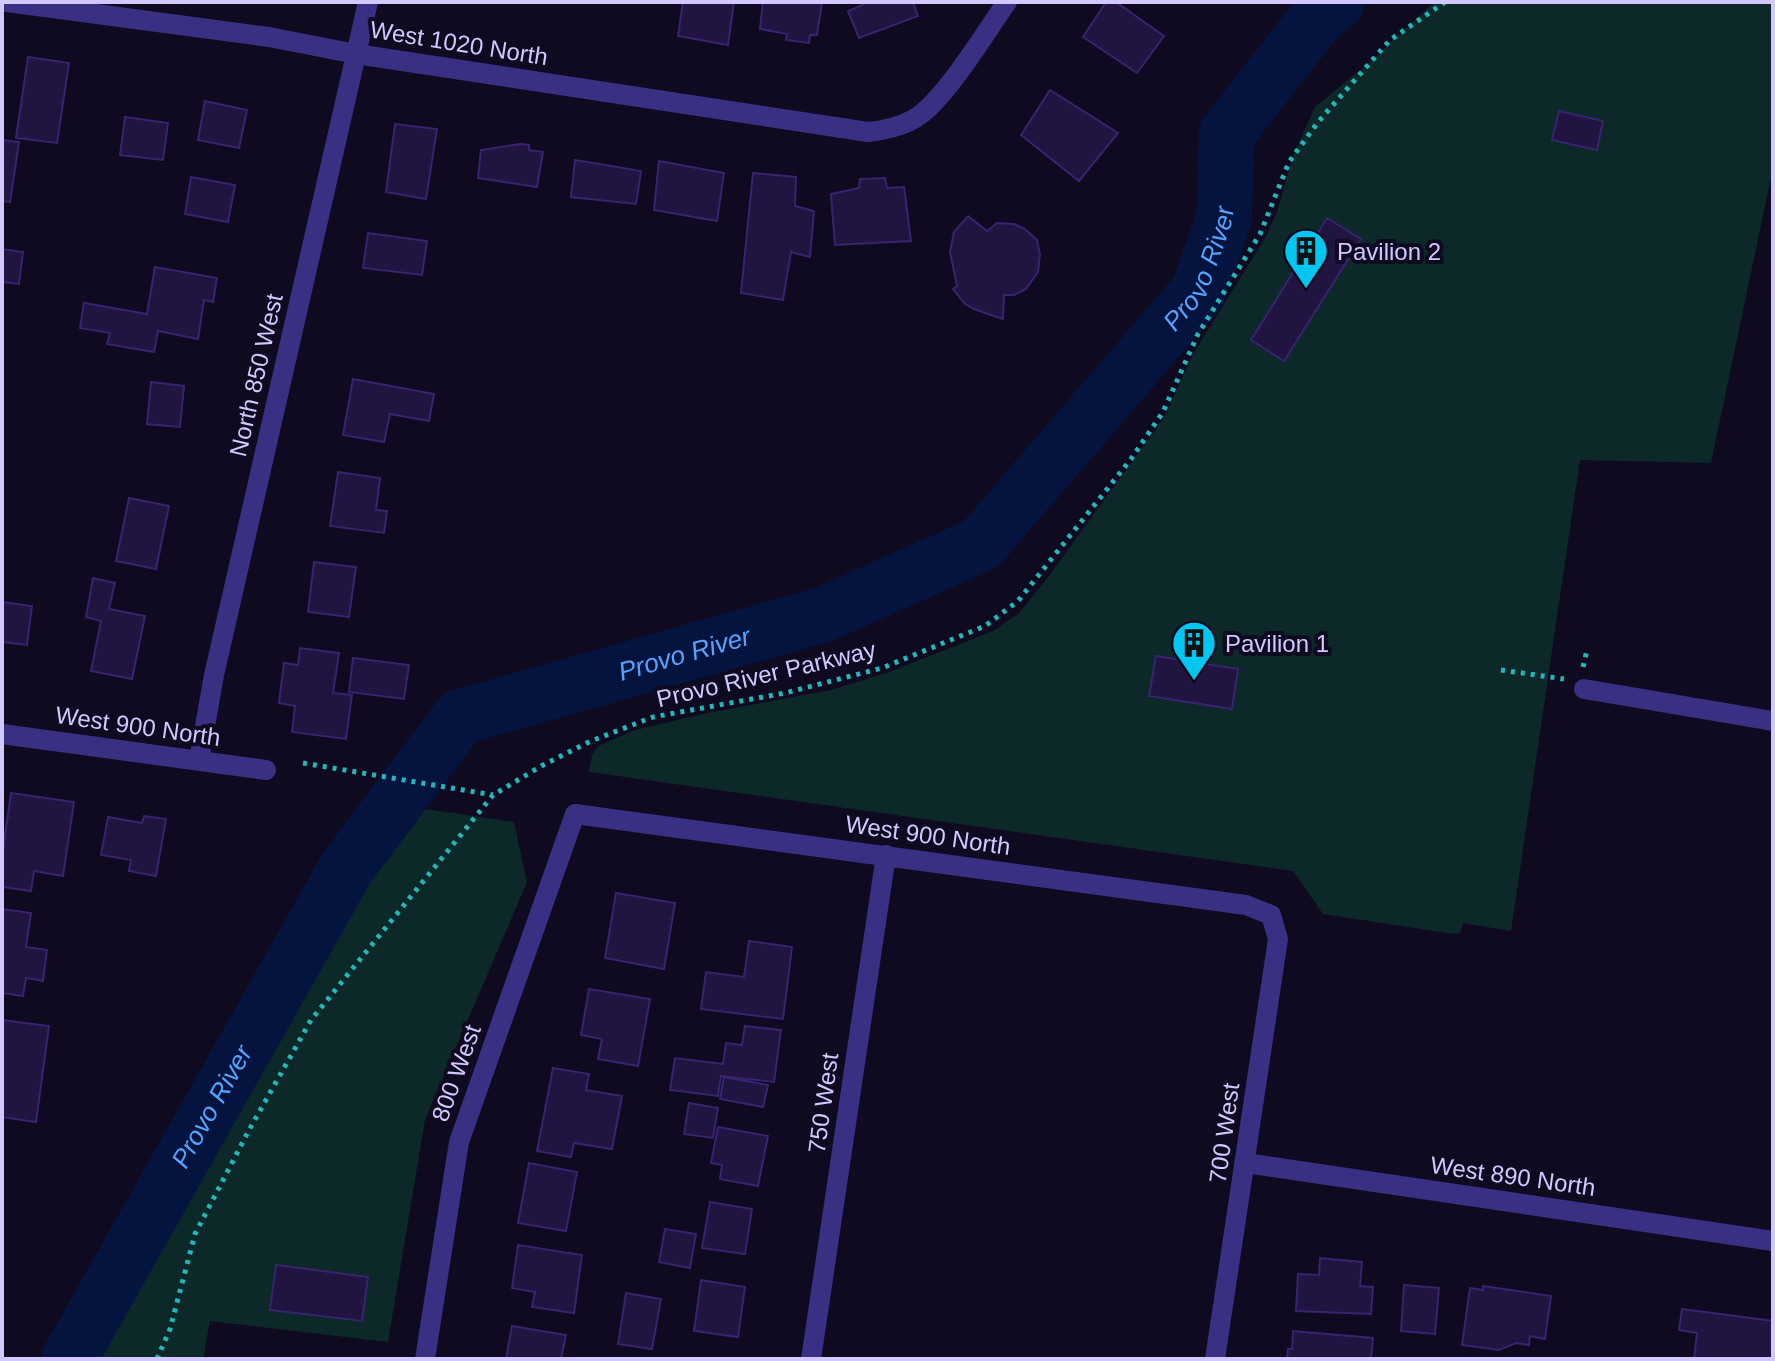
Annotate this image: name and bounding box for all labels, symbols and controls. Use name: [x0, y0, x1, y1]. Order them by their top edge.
street label: West 1020 North: [368, 16, 550, 70]
water label: Provo River: [1157, 204, 1239, 336]
building icon: Pavilion 2: [1282, 227, 1330, 290]
place label: Pavilion 2: [1337, 238, 1441, 265]
street label: North 850 West: [224, 291, 288, 459]
building icon: Pavilion 1: [1170, 619, 1218, 682]
water label: Provo River: [615, 621, 755, 687]
place label: Pavilion 1: [1225, 630, 1329, 657]
street label: Provo River Parkway: [654, 636, 878, 712]
street label: West 900 North: [54, 701, 222, 751]
street label: West 900 North: [844, 810, 1012, 860]
street label: 800 West: [426, 1021, 486, 1125]
water label: Provo River: [165, 1039, 259, 1173]
street label: 750 West: [803, 1051, 843, 1155]
street label: 700 West: [1204, 1081, 1244, 1185]
street label: West 890 North: [1429, 1151, 1597, 1201]

